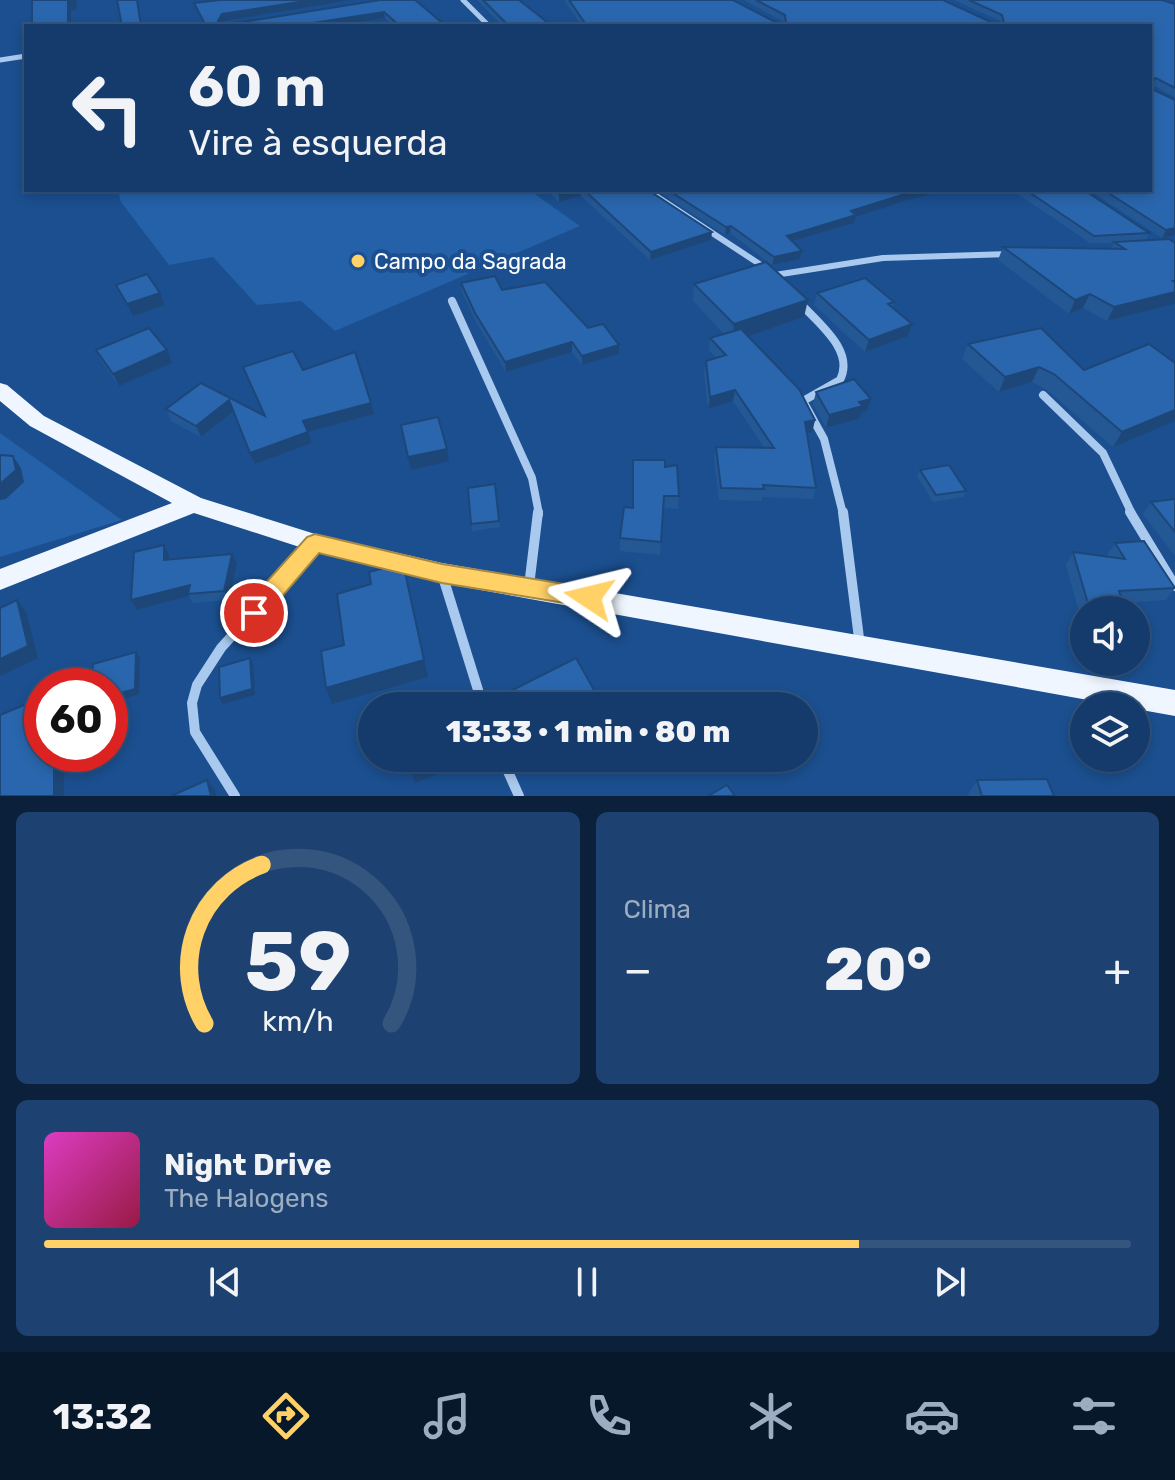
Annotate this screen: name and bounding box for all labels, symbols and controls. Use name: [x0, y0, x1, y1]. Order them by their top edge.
text: 60 m: [188, 54, 326, 120]
icon: left: [56, 56, 160, 160]
text: Vire à esquerda: [188, 121, 448, 164]
place label: Campo da Sagrada: [374, 248, 567, 275]
marker: Campo da Sagrada: [349, 252, 367, 270]
position arrow: [547, 555, 631, 639]
pin: [220, 579, 288, 647]
icon: arrive: [232, 591, 276, 635]
map controls: [1070, 596, 1150, 772]
button: sound: [1070, 596, 1150, 676]
speed limit sign: 60: [24, 668, 128, 772]
button: layers: [1070, 692, 1150, 772]
text: 13:33 · 1 min · 80 m: [446, 714, 730, 750]
text: Clima: [624, 894, 691, 925]
text: 59: [244, 912, 351, 1011]
text: 20°: [824, 934, 932, 1005]
text: −: [624, 944, 652, 996]
text: +: [1104, 944, 1131, 996]
text: km/h: [262, 1004, 333, 1038]
text: Night Drive: [164, 1147, 332, 1183]
text: The Halogens: [164, 1183, 329, 1214]
icon: previous: [203, 1260, 247, 1304]
icon: pause: [565, 1260, 609, 1304]
icon: next: [928, 1260, 972, 1304]
icon: directions: [258, 1388, 314, 1444]
icon: music: [419, 1388, 475, 1444]
icon: phone: [581, 1388, 637, 1444]
icon: climate: [743, 1388, 799, 1444]
icon: car: [904, 1388, 960, 1444]
icon: filters: [1066, 1388, 1122, 1444]
text: 13:32: [53, 1395, 152, 1438]

